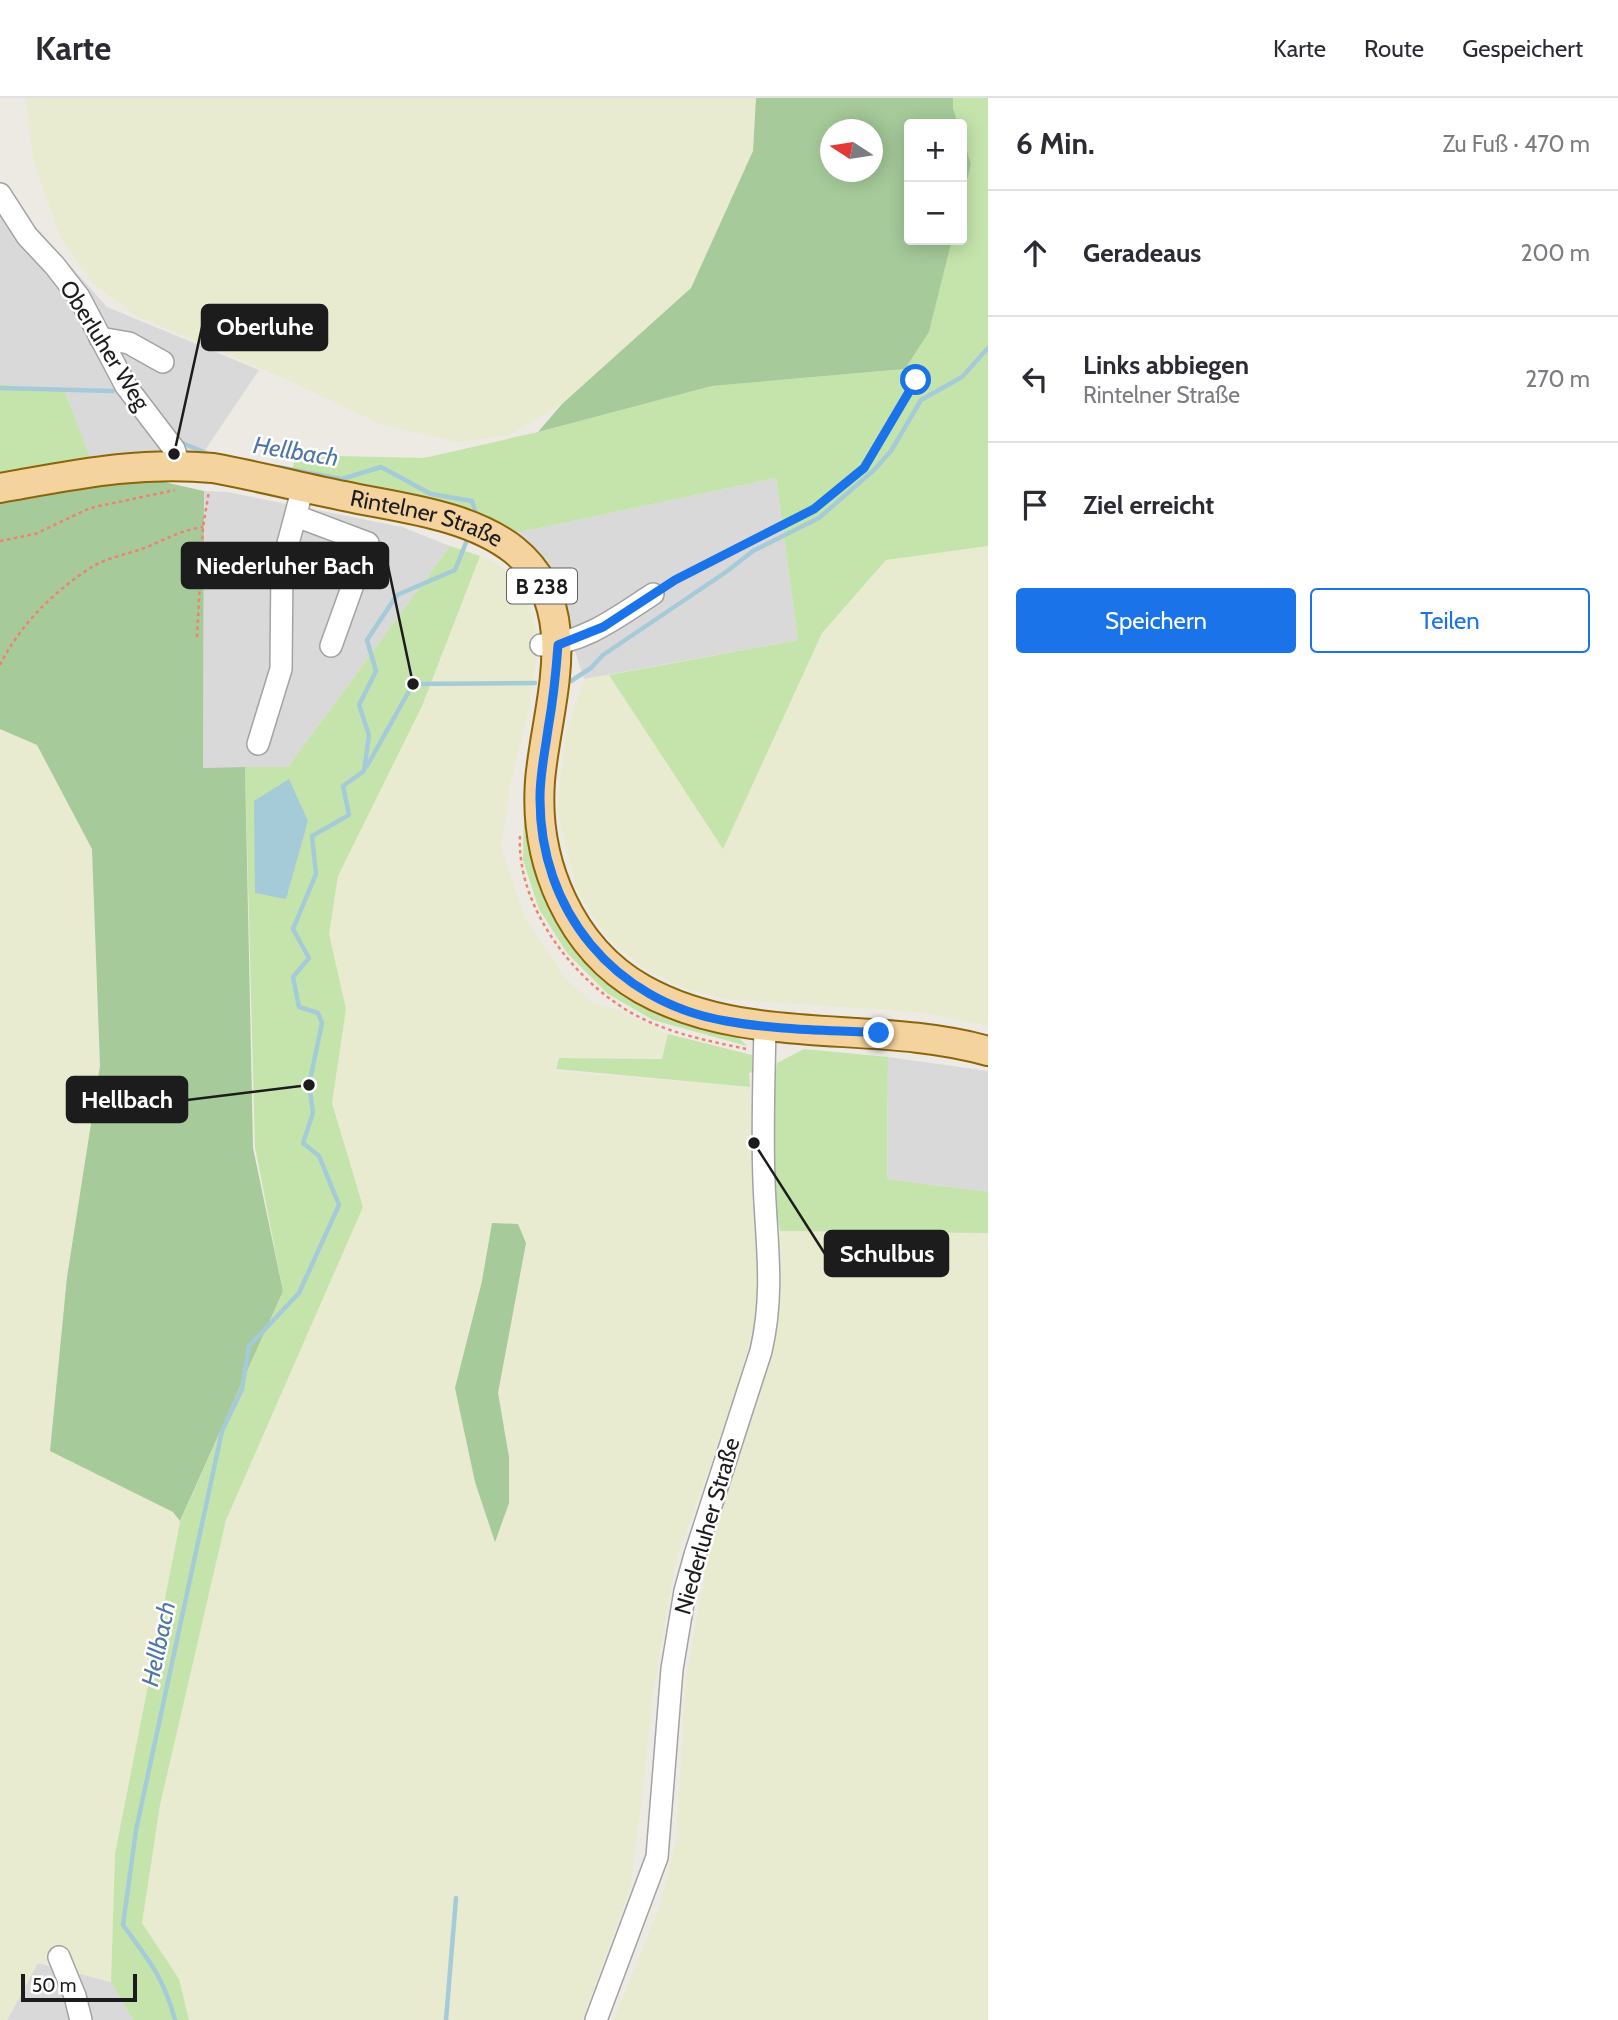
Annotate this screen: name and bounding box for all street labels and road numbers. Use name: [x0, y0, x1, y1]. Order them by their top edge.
street label: Oberluher Weg: [54, 275, 156, 415]
street label: Rintelner Straße: [348, 484, 508, 553]
road number: B 238: [507, 568, 577, 603]
street label: Niederluher Straße: [668, 1434, 746, 1618]

